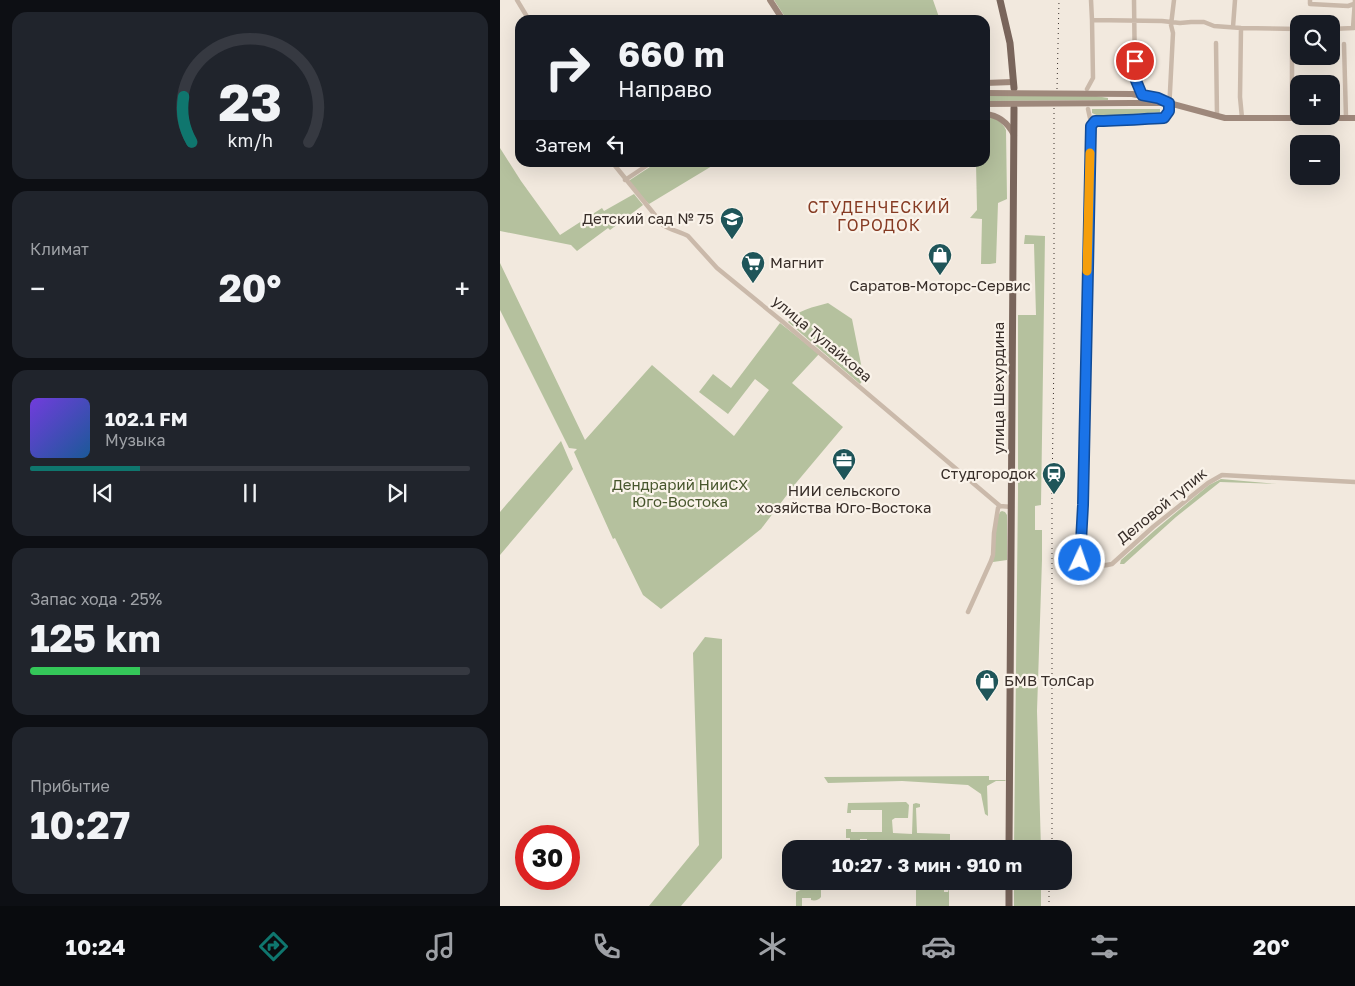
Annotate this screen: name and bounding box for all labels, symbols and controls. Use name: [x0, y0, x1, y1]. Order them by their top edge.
map controls: [1290, 15, 1340, 185]
button: search: [1290, 15, 1340, 65]
text: 660 m: [618, 33, 725, 75]
icon: right: [535, 35, 600, 100]
pin: [1114, 40, 1156, 82]
icon: arrive: [1121, 47, 1149, 75]
text: 23: [218, 70, 282, 132]
text: Направо: [618, 75, 712, 102]
button: +: [1290, 75, 1340, 125]
text: km/h: [227, 129, 273, 151]
icon: left: [602, 130, 630, 158]
text: Затем: [535, 133, 592, 156]
button: −: [1290, 135, 1340, 185]
district label: СТУДЕНЧЕСКИЙ ГОРОДОК: [807, 197, 951, 235]
school or university icon: Детский сад № 75: [719, 206, 745, 240]
place label: Детский сад № 75: [582, 209, 714, 227]
text: Климат: [30, 239, 89, 259]
shop icon: Саратов-Моторс-Сервис: [927, 242, 953, 276]
supermarket icon: Магнит: [740, 250, 766, 284]
place label: Магнит: [770, 253, 825, 271]
text: 20°: [219, 265, 281, 310]
text: −: [30, 272, 45, 305]
text: +: [455, 272, 470, 305]
place label: Саратов-Моторс-Сервис: [849, 276, 1031, 294]
street label: улица Тулайкова: [769, 291, 876, 385]
street label: улица Шехурдина: [989, 322, 1007, 454]
text: 102.1 FM: [105, 407, 188, 430]
text: Музыка: [105, 430, 166, 450]
office icon: НИИ сельского хозяйства Юго-Востока: [831, 447, 857, 481]
station icon: Студгородок: [1041, 461, 1067, 495]
street label: Деловой тупик: [1113, 463, 1210, 547]
place label: Студгородок: [941, 464, 1036, 482]
park label: Дендрарий НииСХ Юго-Востока: [612, 475, 748, 510]
icon: previous: [89, 479, 117, 507]
icon: pause: [236, 479, 264, 507]
icon: next: [383, 479, 411, 507]
place label: НИИ сельского хозяйства Юго-Востока: [757, 481, 931, 516]
position arrow: [1053, 533, 1105, 585]
text: Запас хода · 25%: [30, 589, 162, 609]
text: 125 km: [30, 615, 161, 660]
shop icon: БМВ ТолСар: [974, 668, 1000, 702]
place label: БМВ ТолСар: [1004, 671, 1094, 689]
text: Прибытие: [30, 776, 110, 796]
text: 10:27: [30, 802, 130, 847]
speed limit sign: 30: [515, 825, 580, 890]
text: 10:27 · 3 мин · 910 m: [832, 853, 1022, 876]
icon: directions: [256, 929, 291, 964]
icon: music: [423, 929, 458, 964]
icon: phone: [589, 929, 624, 964]
icon: climate: [755, 929, 790, 964]
icon: car: [921, 929, 956, 964]
icon: filters: [1087, 929, 1122, 964]
text: 10:24: [66, 933, 125, 960]
text: 20°: [1253, 933, 1289, 960]

